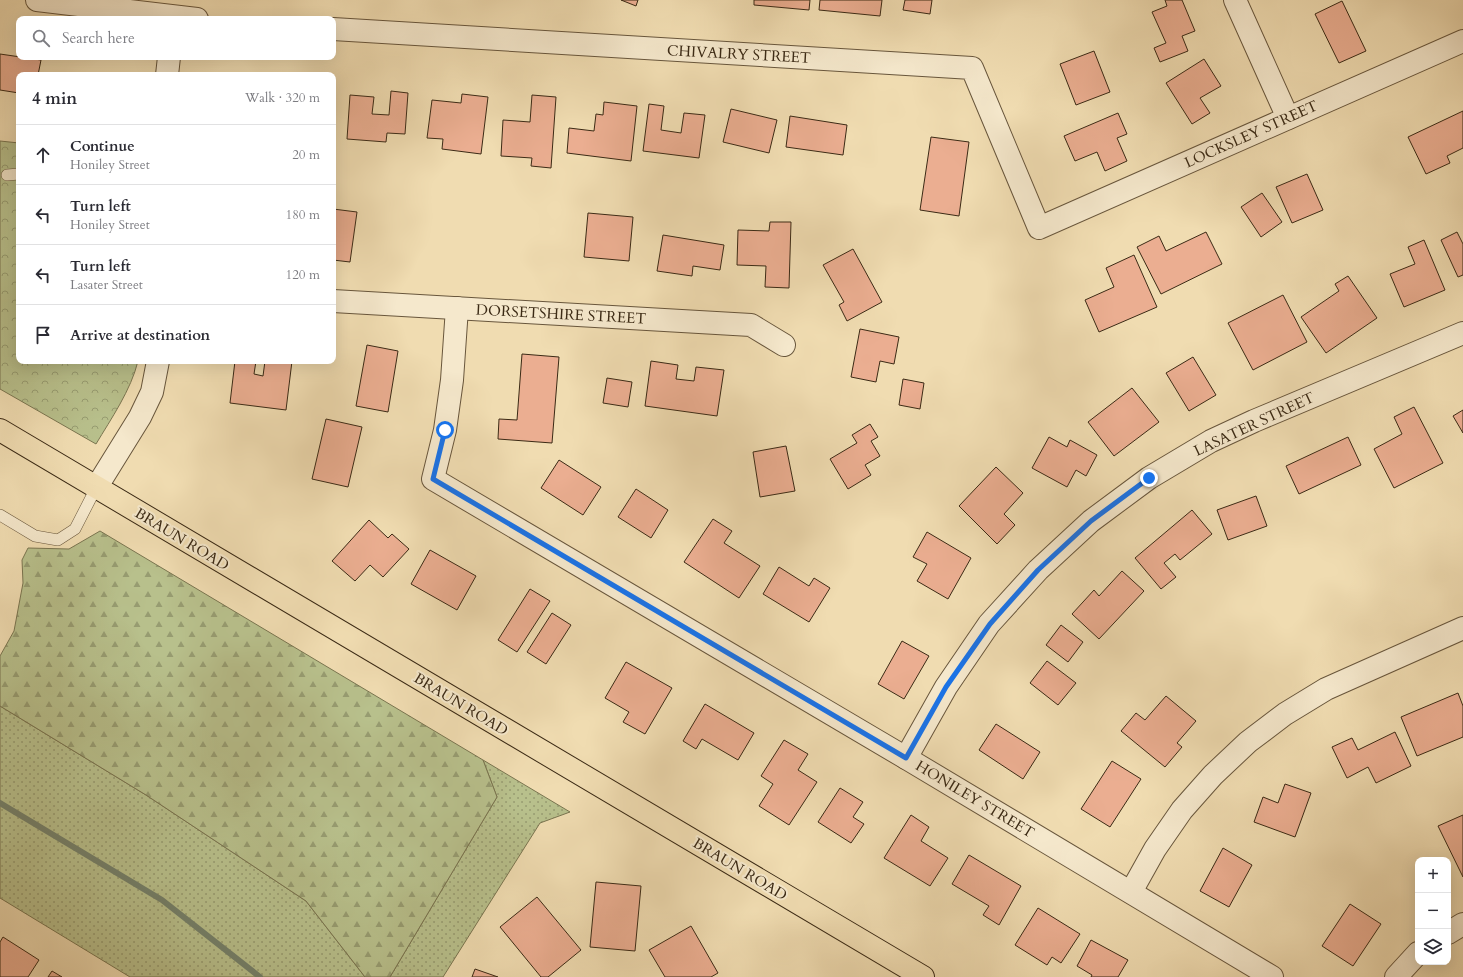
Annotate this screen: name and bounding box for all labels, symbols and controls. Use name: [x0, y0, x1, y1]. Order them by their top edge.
search box: [16, 16, 336, 60]
icon: search: [30, 27, 52, 49]
text: Search here: [62, 28, 135, 48]
street label: CHIVALRY STREET: [667, 40, 811, 68]
text: 4 min: [32, 87, 77, 110]
text: Walk · 320 m: [245, 89, 320, 107]
street label: LOCKSLEY STREET: [1181, 96, 1321, 172]
text: Continue: [70, 136, 135, 156]
icon: ahead: [32, 144, 54, 166]
text: 20 m: [292, 146, 320, 164]
text: Honiley Street: [70, 156, 150, 174]
text: Turn left: [70, 196, 131, 216]
icon: left: [32, 204, 54, 226]
text: 180 m: [286, 206, 320, 224]
text: Honiley Street: [70, 216, 150, 234]
text: Turn left: [70, 256, 131, 276]
icon: left: [32, 264, 54, 286]
text: 120 m: [286, 266, 320, 284]
text: Lasater Street: [70, 276, 143, 294]
street label: DORSETSHIRE STREET: [475, 300, 647, 328]
icon: arrive: [32, 324, 54, 346]
text: Arrive at destination: [70, 325, 210, 345]
street label: LASATER STREET: [1190, 387, 1318, 461]
route start: [436, 421, 454, 439]
route end: [1140, 469, 1158, 487]
street label: BRAUN ROAD: [131, 503, 233, 575]
street label: BRAUN ROAD: [410, 668, 512, 740]
street label: HONILEY STREET: [912, 756, 1038, 842]
street label: BRAUN ROAD: [689, 833, 791, 905]
map controls: [1415, 857, 1451, 965]
button: +: [1415, 857, 1451, 893]
button: −: [1415, 893, 1451, 929]
button: layers: [1415, 929, 1451, 965]

